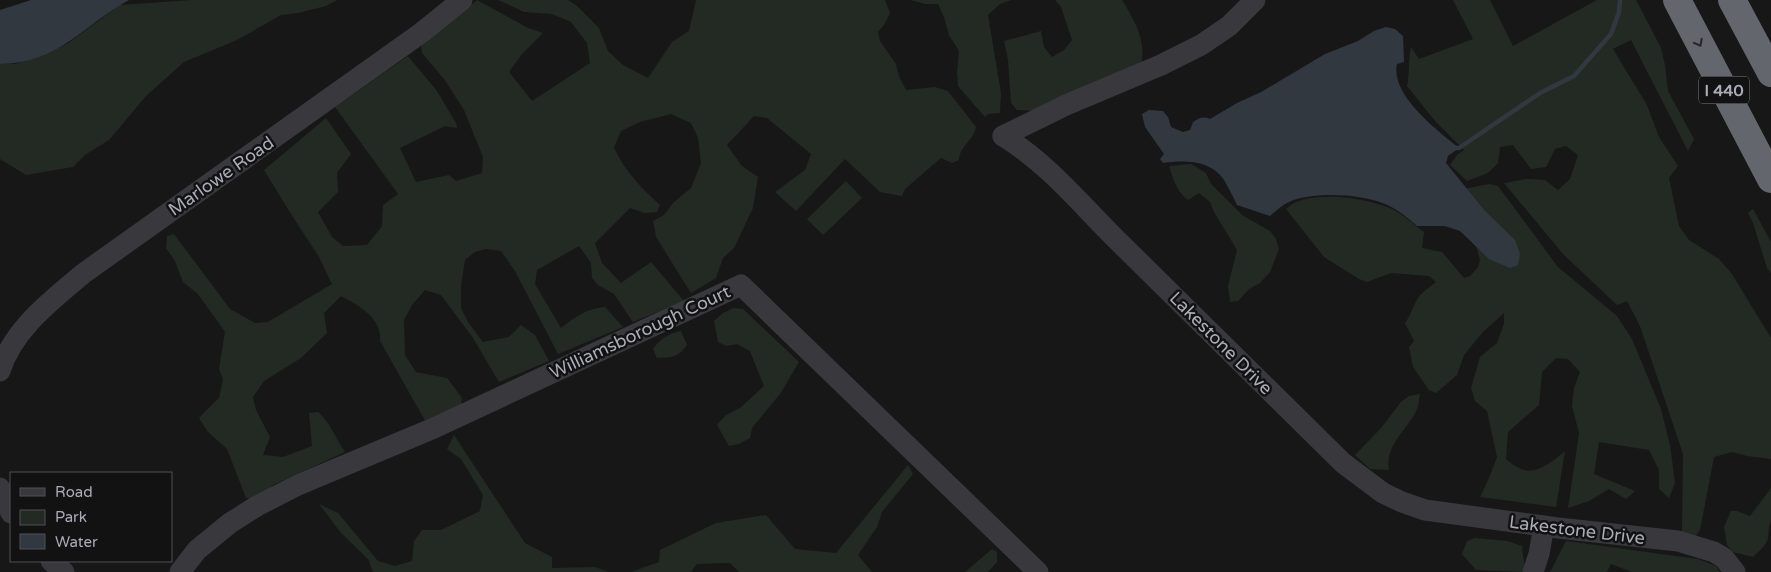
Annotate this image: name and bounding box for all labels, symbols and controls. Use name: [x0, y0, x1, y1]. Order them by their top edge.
one-way arrow: [1693, 38, 1703, 47]
road number: I 440: [1699, 76, 1749, 104]
street label: Marlowe Road: [164, 131, 278, 221]
street label: Williamsborough Court: [546, 280, 734, 384]
street label: Lakestone Drive: [1165, 287, 1277, 399]
legend: [10, 472, 172, 562]
text: Road: [55, 483, 93, 501]
text: Park: [55, 508, 87, 526]
street label: Lakestone Drive: [1508, 511, 1646, 549]
text: Water: [55, 533, 98, 551]

